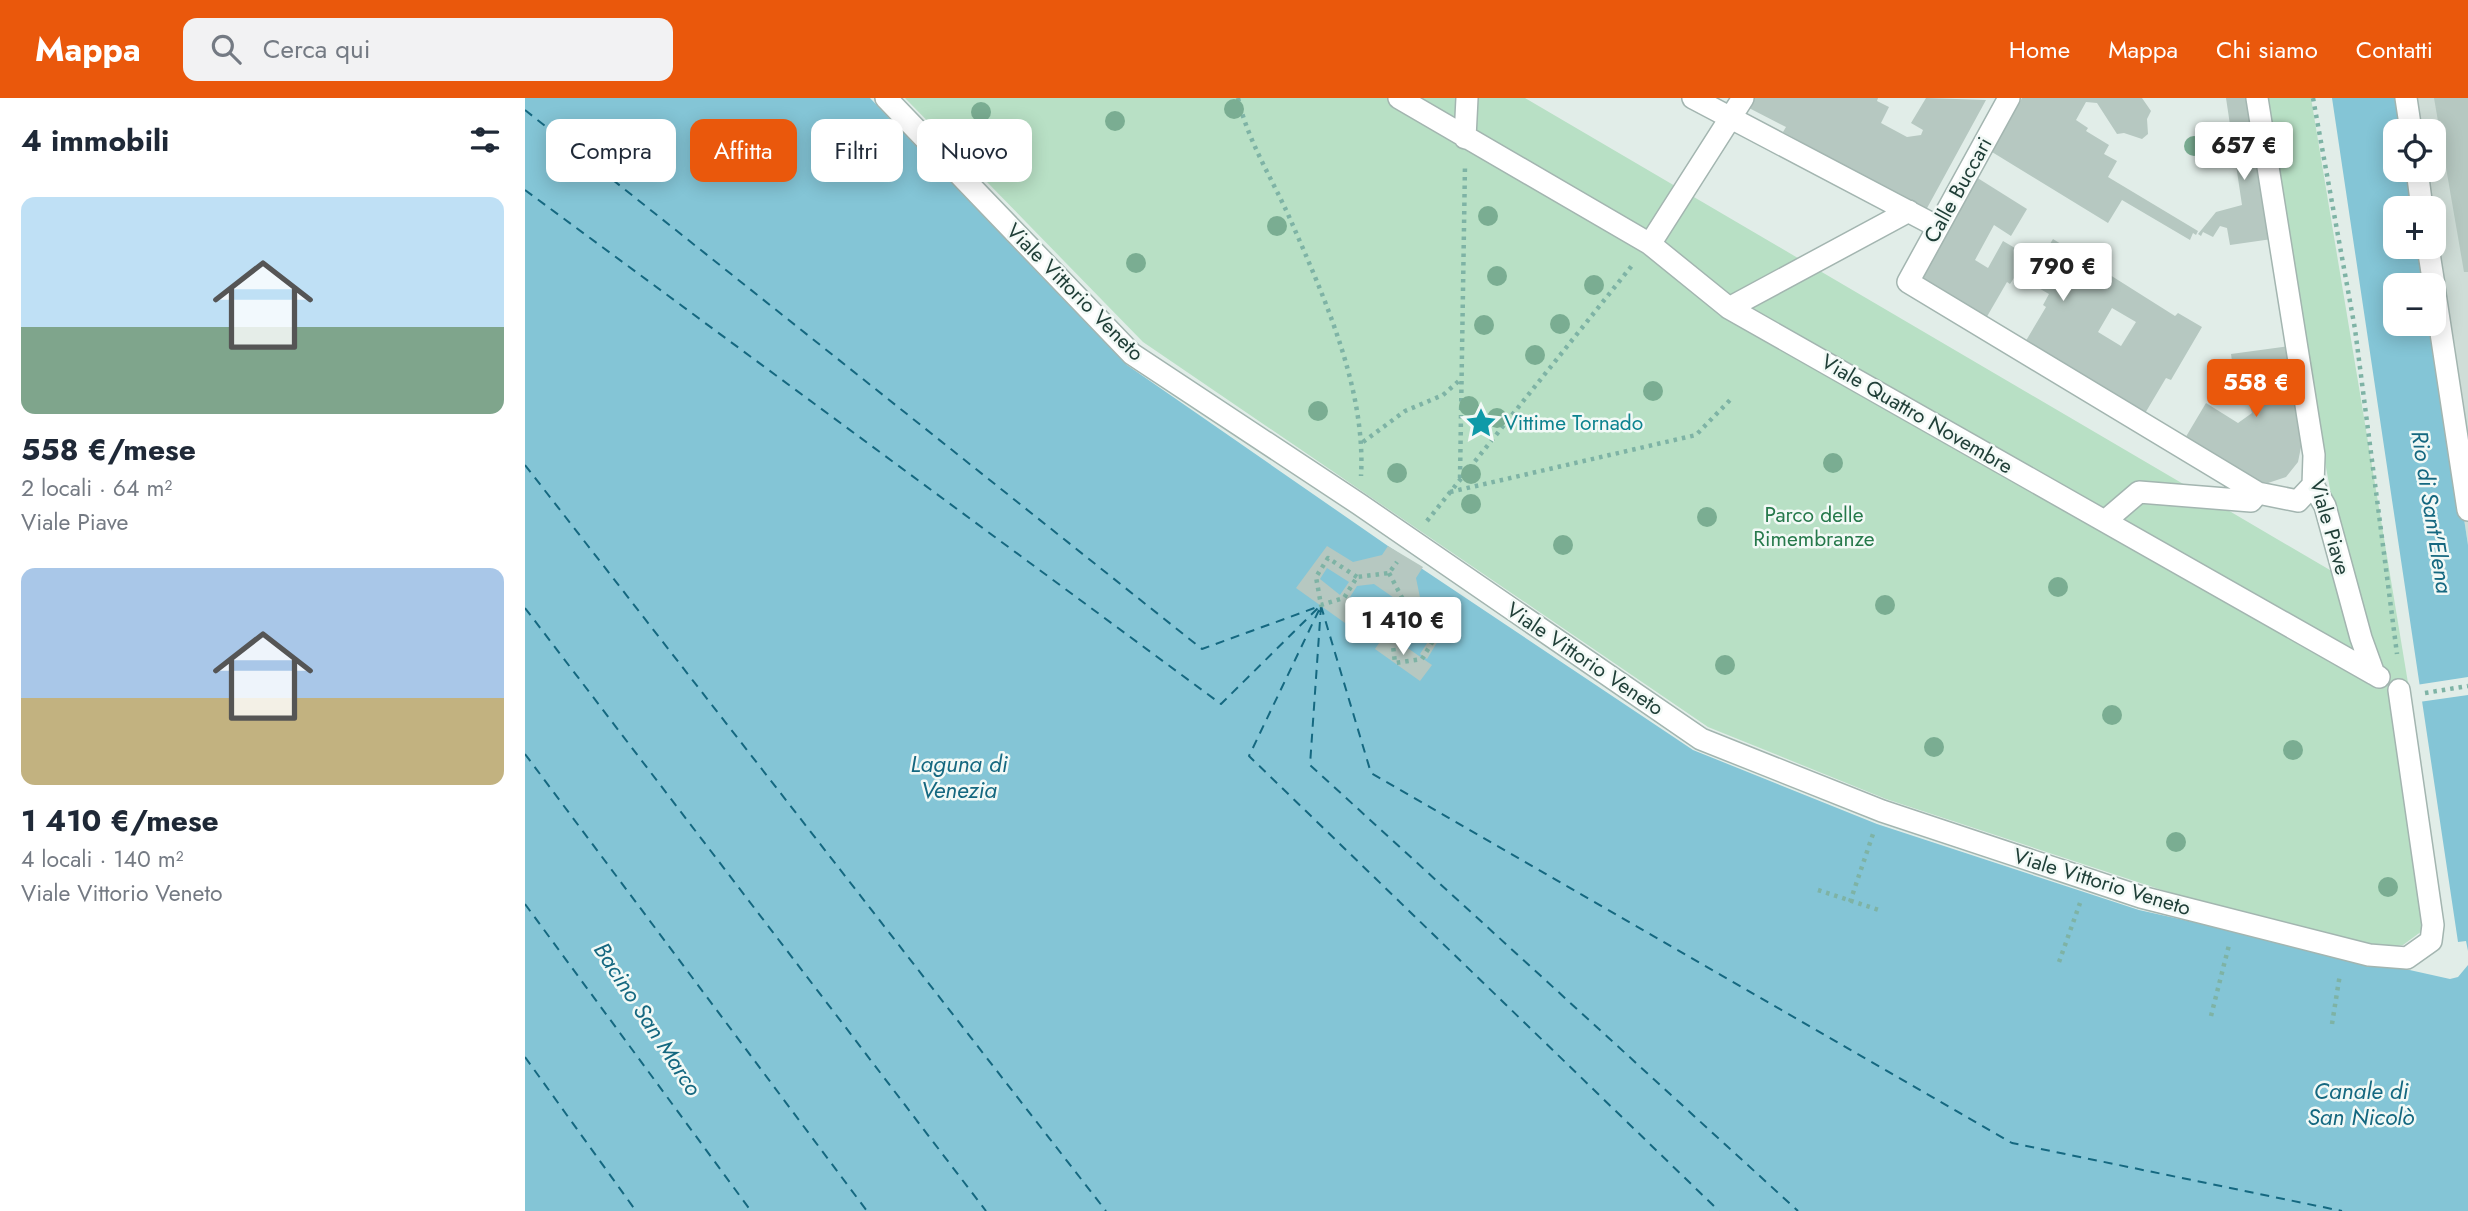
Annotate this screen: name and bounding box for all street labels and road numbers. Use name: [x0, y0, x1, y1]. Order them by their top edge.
street label: Calle Buccari: [1917, 132, 1999, 248]
street label: Viale Vittorio Veneto: [999, 216, 1151, 368]
street label: Viale Quattro Novembre: [1816, 347, 2019, 481]
street label: Viale Piave: [2302, 476, 2358, 578]
street label: Viale Vittorio Veneto: [1500, 595, 1670, 723]
street label: Viale Vittorio Veneto: [2010, 841, 2194, 923]

